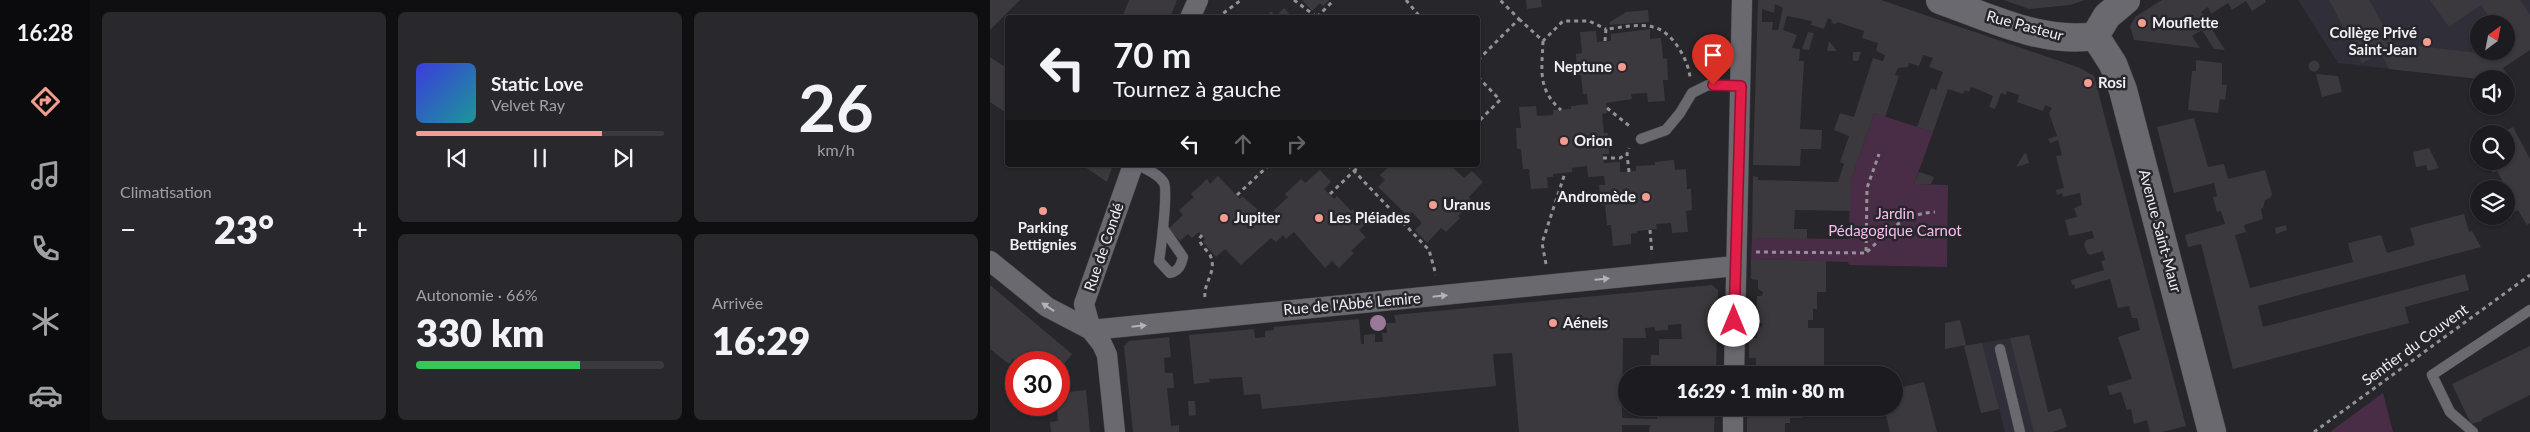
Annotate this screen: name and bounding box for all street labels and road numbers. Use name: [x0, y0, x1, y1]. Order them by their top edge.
street label: Rue Pasteur: [1985, 6, 2066, 44]
street label: Avenue Saint-Maur: [2136, 167, 2186, 295]
street label: Rue de Condé: [1079, 200, 1127, 293]
street label: Rue de l'Abbé Lemire: [1282, 288, 1421, 318]
street label: Sentier du Couvent: [2358, 299, 2472, 389]

